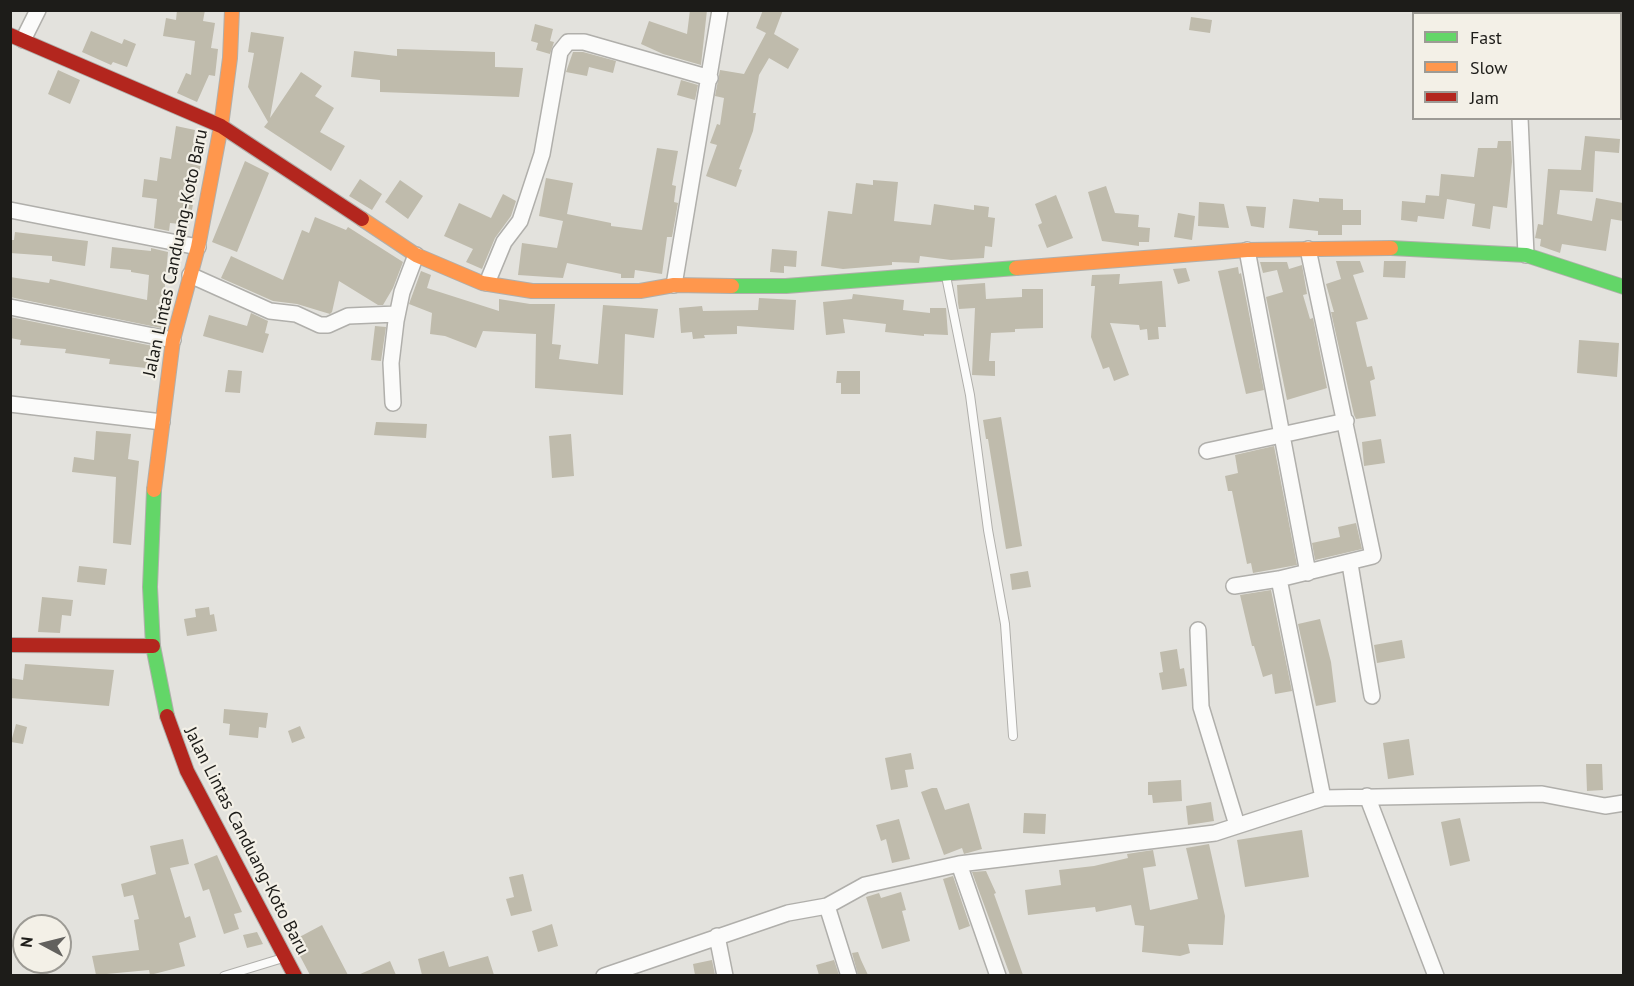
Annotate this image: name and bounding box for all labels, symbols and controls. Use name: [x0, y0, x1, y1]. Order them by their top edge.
legend: [1412, 12, 1622, 120]
text: Fast: [1470, 26, 1502, 49]
text: Slow: [1470, 56, 1508, 79]
text: Jam: [1470, 86, 1499, 109]
street label: Jalan Lintas Canduang-Koto Baru: [139, 127, 213, 379]
street label: Jalan Lintas Canduang-Koto Baru: [179, 723, 313, 959]
north arrow: [12, 914, 72, 974]
text: N: [16, 936, 37, 948]

